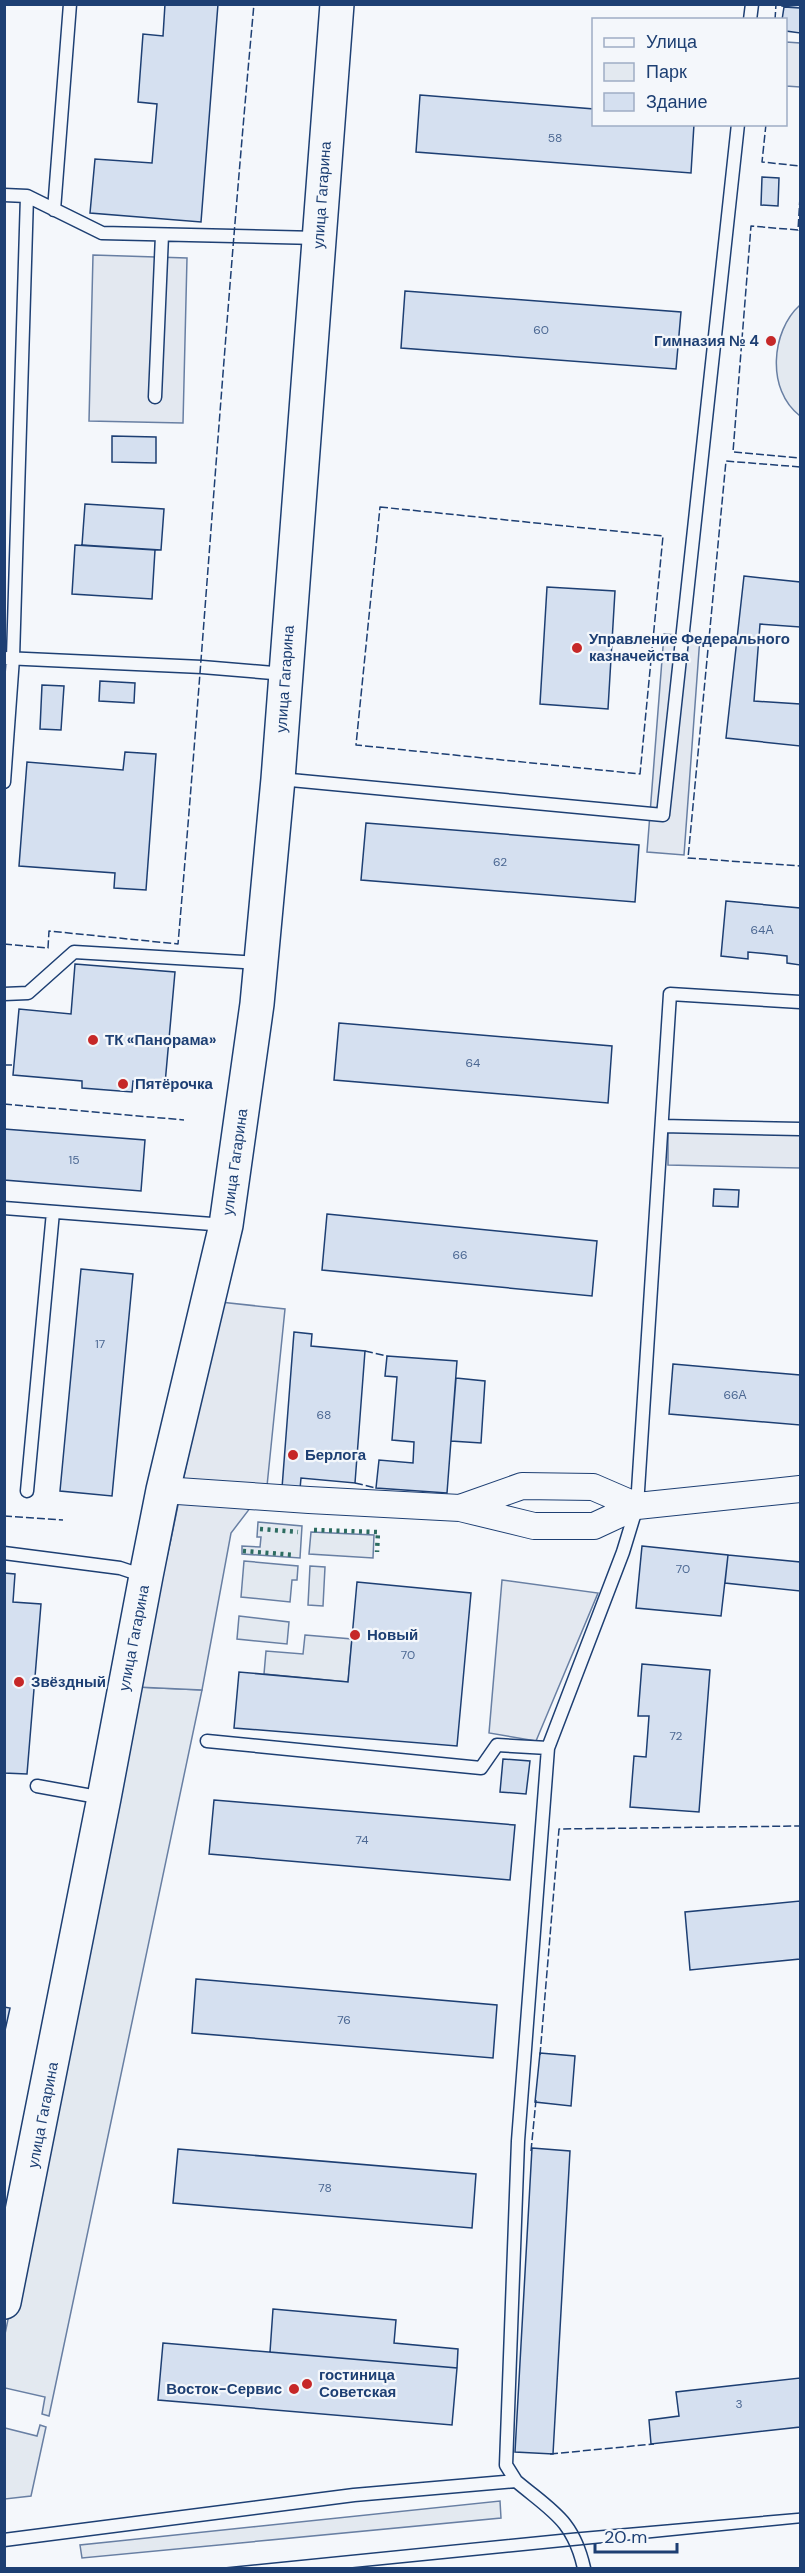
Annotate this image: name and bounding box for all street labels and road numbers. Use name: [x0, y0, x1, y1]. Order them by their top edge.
street label: улица Гагарина: [308, 140, 336, 249]
street label: улица Гагарина: [271, 624, 299, 733]
street label: улица Гагарина: [218, 1107, 252, 1217]
street label: улица Гагарина: [114, 1583, 154, 1693]
street label: улица Гагарина: [23, 2060, 63, 2170]

